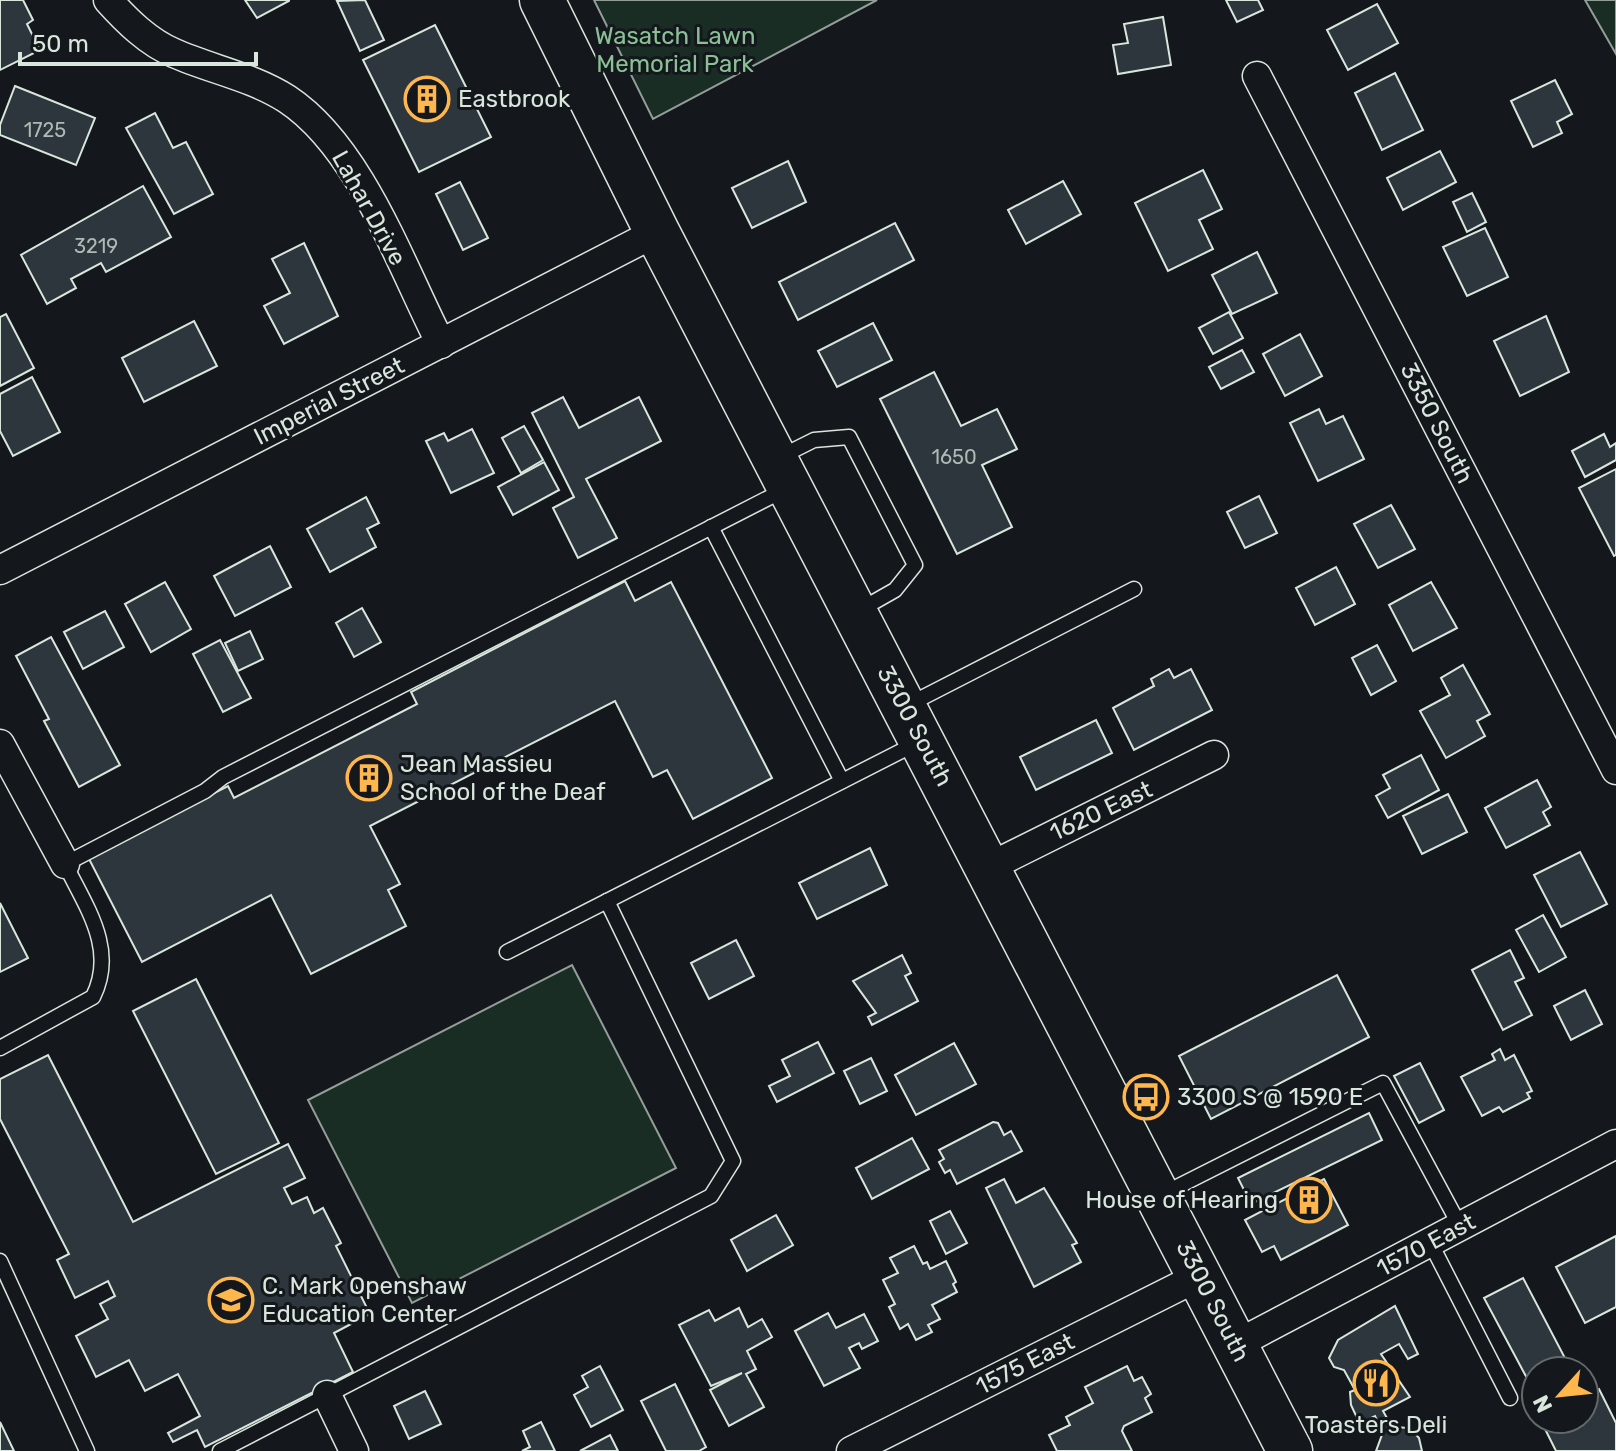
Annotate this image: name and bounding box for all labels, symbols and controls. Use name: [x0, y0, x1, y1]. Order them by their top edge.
scale bar: [20, 16, 256, 66]
park label: Wasatch Lawn Memorial Park: [595, 22, 755, 78]
text: 50 m: [32, 30, 89, 58]
building icon: Eastbrook: [403, 75, 451, 123]
place label: Eastbrook: [458, 85, 571, 113]
house number: 1725: [24, 118, 66, 142]
street label: Lahar Drive: [326, 146, 412, 270]
house number: 3219: [74, 234, 118, 258]
street label: Imperial Street: [249, 351, 409, 451]
street label: 3350 South: [1395, 358, 1479, 488]
house number: 1650: [931, 445, 977, 469]
street label: 3300 South: [872, 661, 958, 791]
place label: Jean Massieu School of the Deaf: [400, 750, 606, 806]
building icon: Jean Massieu School of the Deaf: [345, 754, 393, 802]
street label: 1620 East: [1046, 775, 1156, 847]
bus stop icon: 3300 S @ 1590 E: [1122, 1073, 1170, 1121]
place label: 3300 S @ 1590 E: [1177, 1083, 1363, 1111]
building icon: House of Hearing: [1285, 1176, 1333, 1224]
place label: House of Hearing: [1085, 1186, 1278, 1214]
street label: 1570 East: [1372, 1207, 1480, 1283]
street label: 3300 South: [1170, 1236, 1256, 1366]
place label: C. Mark Openshaw Education Center: [262, 1272, 467, 1328]
school or university icon: C. Mark Openshaw Education Center: [207, 1276, 255, 1324]
street label: 1575 East: [971, 1327, 1079, 1401]
north arrow: [1520, 1355, 1600, 1435]
restaurant icon: Toasters Deli: [1352, 1359, 1400, 1407]
text: N: [1527, 1391, 1558, 1417]
place label: Toasters Deli: [1305, 1411, 1447, 1439]

